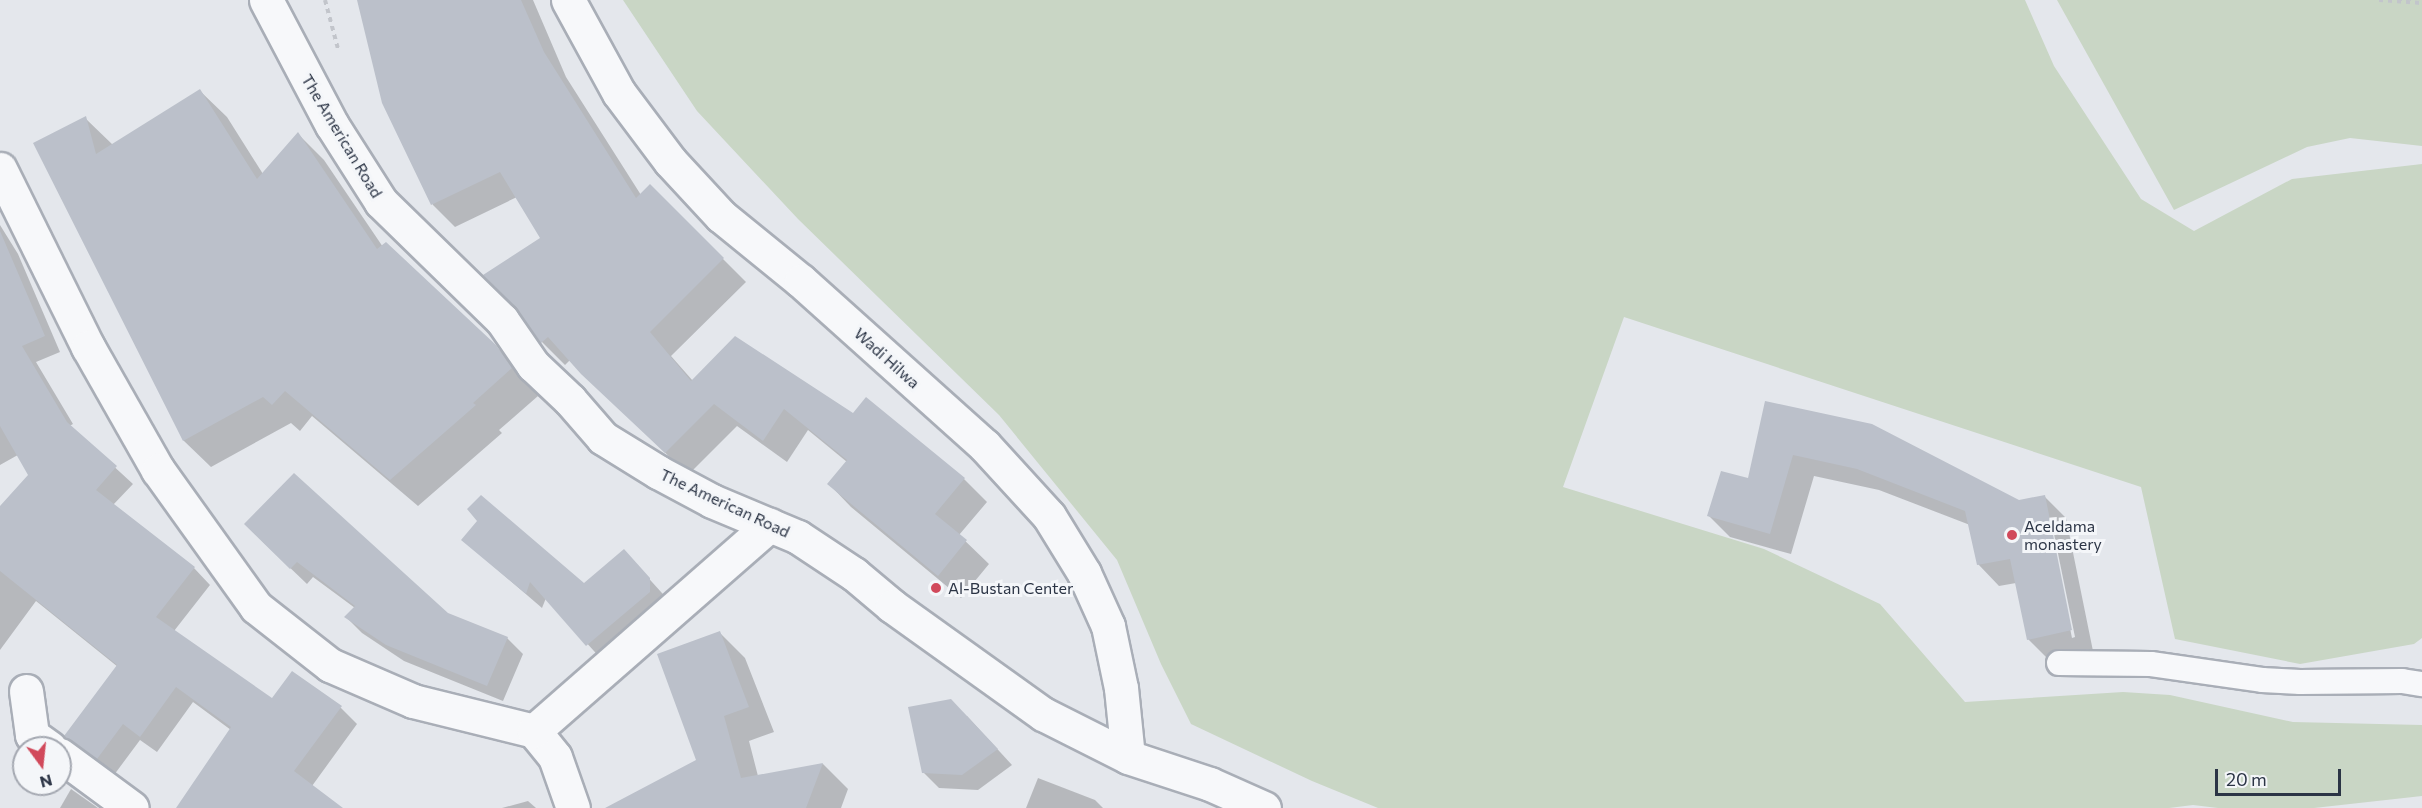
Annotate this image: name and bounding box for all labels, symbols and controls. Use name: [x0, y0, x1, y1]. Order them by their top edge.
street label: The American Road: [298, 71, 386, 201]
street label: Wadi Hilwa: [850, 324, 924, 392]
street label: The American Road: [657, 465, 793, 541]
place label: Aceldama monastery: [2024, 516, 2102, 554]
marker: Aceldama monastery: [2005, 528, 2019, 542]
place label: Al-Bustan Center: [948, 578, 1073, 598]
marker: Al-Bustan Center: [929, 581, 943, 595]
north arrow: [12, 736, 72, 796]
scale bar: [2218, 757, 2344, 795]
text: 20 m: [2226, 768, 2267, 790]
text: N: [38, 771, 55, 793]

